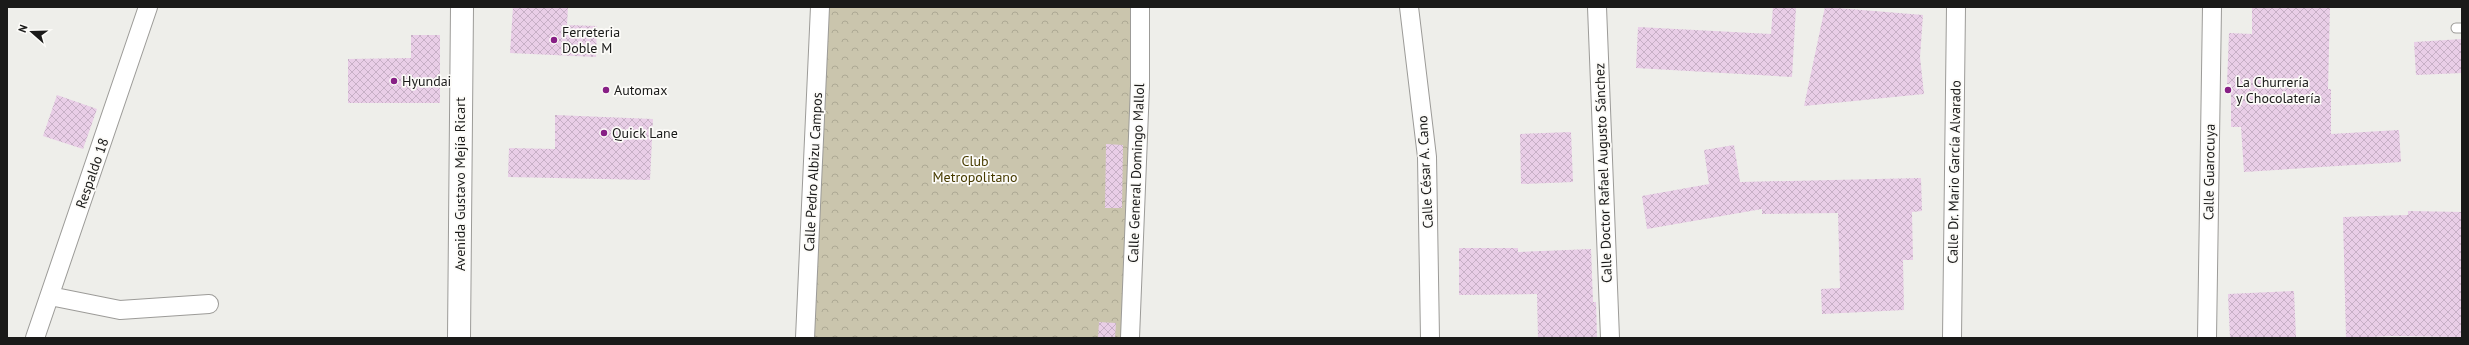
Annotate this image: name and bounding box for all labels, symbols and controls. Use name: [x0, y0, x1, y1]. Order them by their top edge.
north arrow: [12, 12, 52, 52]
text: N: [15, 23, 30, 34]
place label: Ferreteria Doble M: [562, 23, 620, 57]
marker: Ferreteria Doble M: [549, 35, 559, 45]
street label: Calle Doctor Rafael Augusto Sánchez: [1590, 63, 1616, 283]
place label: Hyundai: [402, 72, 451, 90]
place label: La Churrería y Chocolatería: [2236, 73, 2321, 107]
marker: Hyundai: [389, 76, 399, 86]
street label: Calle Dr. Mario García Alvarado: [1943, 80, 1965, 264]
place label: Automax: [614, 81, 667, 99]
street label: Calle General Domingo Mallol: [1124, 83, 1148, 263]
marker: Automax: [601, 85, 611, 95]
marker: La Churrería y Chocolatería: [2223, 85, 2233, 95]
street label: Calle Pedro Albizu Campos: [800, 92, 826, 252]
street label: Avenida Gustavo Mejía Ricart: [451, 97, 469, 271]
street label: Calle César A. Cano: [1413, 115, 1437, 229]
place label: Quick Lane: [612, 124, 678, 142]
street label: Calle Guarocuya: [2199, 124, 2219, 220]
marker: Quick Lane: [599, 128, 609, 138]
street label: Respaldo 18: [72, 135, 112, 211]
park label: Club Metropolitano: [933, 152, 1017, 186]

